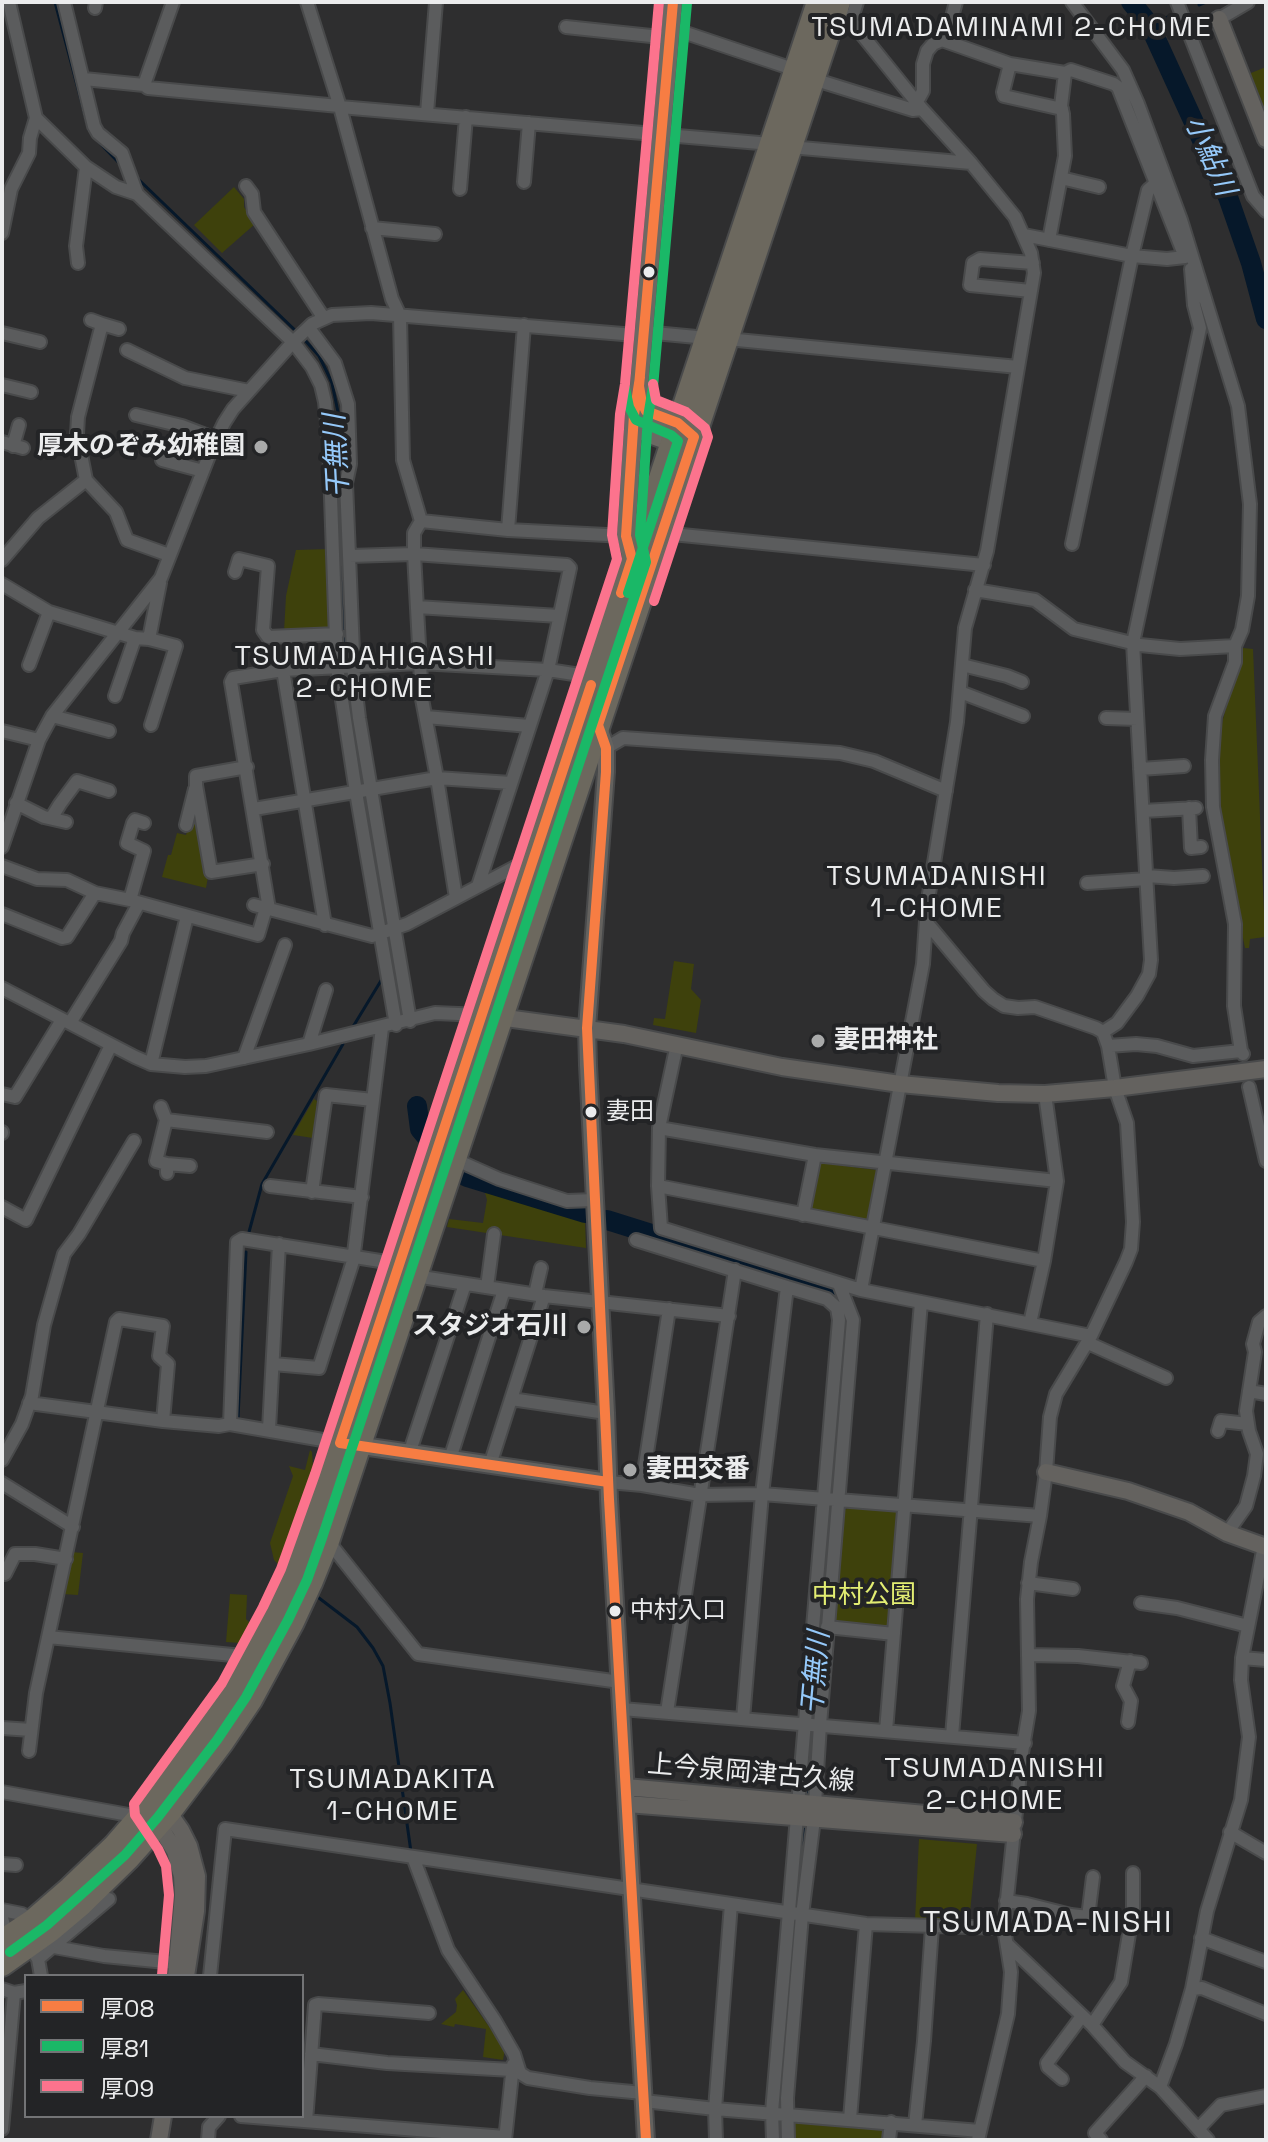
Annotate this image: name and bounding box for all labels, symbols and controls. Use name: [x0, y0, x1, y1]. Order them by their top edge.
district label: TSUMADAMINAMI 2-CHOME: [811, 11, 1213, 45]
water label: 小鮎川: [1177, 111, 1241, 201]
unlabelled marker: [641, 264, 657, 280]
water label: 干無川: [319, 413, 357, 499]
place label: 厚木のぞみ幼稚園: [37, 431, 245, 463]
marker: 厚木のぞみ幼稚園: [252, 438, 270, 456]
district label: TSUMADAHIGASHI 2-CHOME: [234, 640, 496, 706]
district label: TSUMADANISHI 1-CHOME: [826, 860, 1048, 926]
place label: 妻田神社: [834, 1025, 938, 1057]
marker: 妻田神社: [809, 1032, 827, 1050]
place label: 妻田: [606, 1098, 654, 1126]
marker: 妻田: [583, 1104, 599, 1120]
place label: スタジオ石川: [412, 1311, 568, 1343]
marker: スタジオ石川: [575, 1318, 593, 1336]
place label: 妻田交番: [646, 1454, 750, 1486]
marker: 妻田交番: [621, 1461, 639, 1479]
park label: 中村公園: [812, 1580, 916, 1612]
place label: 中村入口: [630, 1597, 726, 1625]
marker: 中村入口: [607, 1603, 623, 1619]
water label: 干無川: [797, 1630, 837, 1716]
street label: 上今泉岡津古久線: [646, 1749, 856, 1799]
district label: TSUMADANISHI 2-CHOME: [884, 1752, 1106, 1818]
district label: TSUMADAKITA 1-CHOME: [289, 1763, 497, 1829]
district label: TSUMADA-NISHI: [923, 1906, 1173, 1942]
legend: [24, 1974, 304, 2118]
text: 厚08: [100, 1993, 154, 2024]
text: 厚81: [100, 2033, 149, 2064]
text: 厚09: [100, 2073, 154, 2104]

